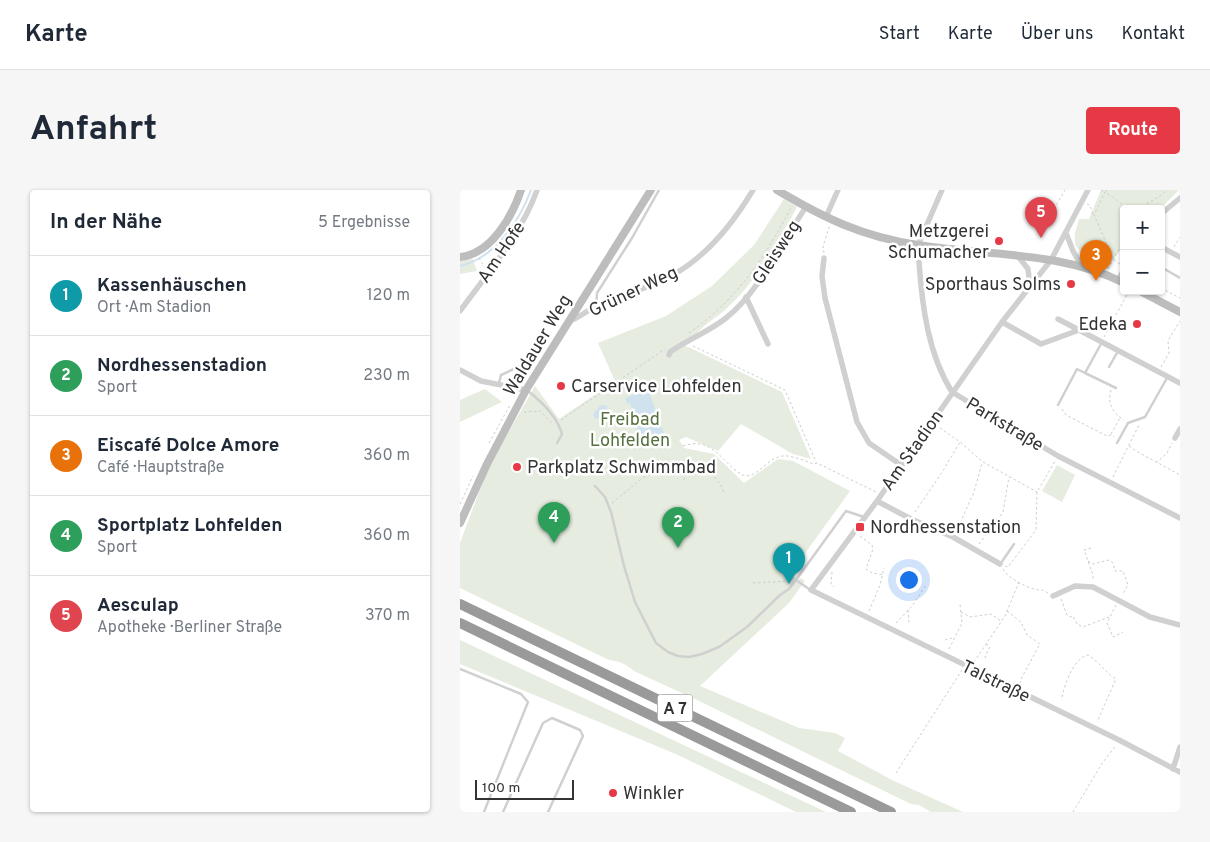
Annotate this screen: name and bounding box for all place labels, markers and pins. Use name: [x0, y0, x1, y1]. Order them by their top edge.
pin: 5: [1025, 197, 1057, 238]
place label: Metzgerei Schumacher: [888, 221, 989, 265]
marker: Metzgerei Schumacher: [993, 235, 1005, 247]
pin: 3: [1080, 240, 1112, 281]
place label: Sporthaus Solms: [925, 274, 1061, 297]
marker: Sporthaus Solms: [1065, 278, 1077, 290]
place label: Edeka: [1078, 314, 1127, 337]
marker: Edeka: [1131, 318, 1143, 330]
place label: Carservice Lohfelden: [571, 376, 742, 399]
marker: Carservice Lohfelden: [555, 380, 567, 392]
place label: Parkplatz Schwimmbad: [527, 457, 716, 480]
marker: Parkplatz Schwimmbad: [511, 461, 523, 473]
pin: 4: [538, 502, 570, 543]
pin: 2: [662, 507, 694, 548]
place label: Nordhessenstation: [870, 517, 1021, 540]
marker: Nordhessenstation: [854, 521, 866, 533]
pin: 1: [773, 543, 805, 584]
place label: Winkler: [623, 783, 684, 806]
marker: Winkler: [607, 787, 619, 799]

